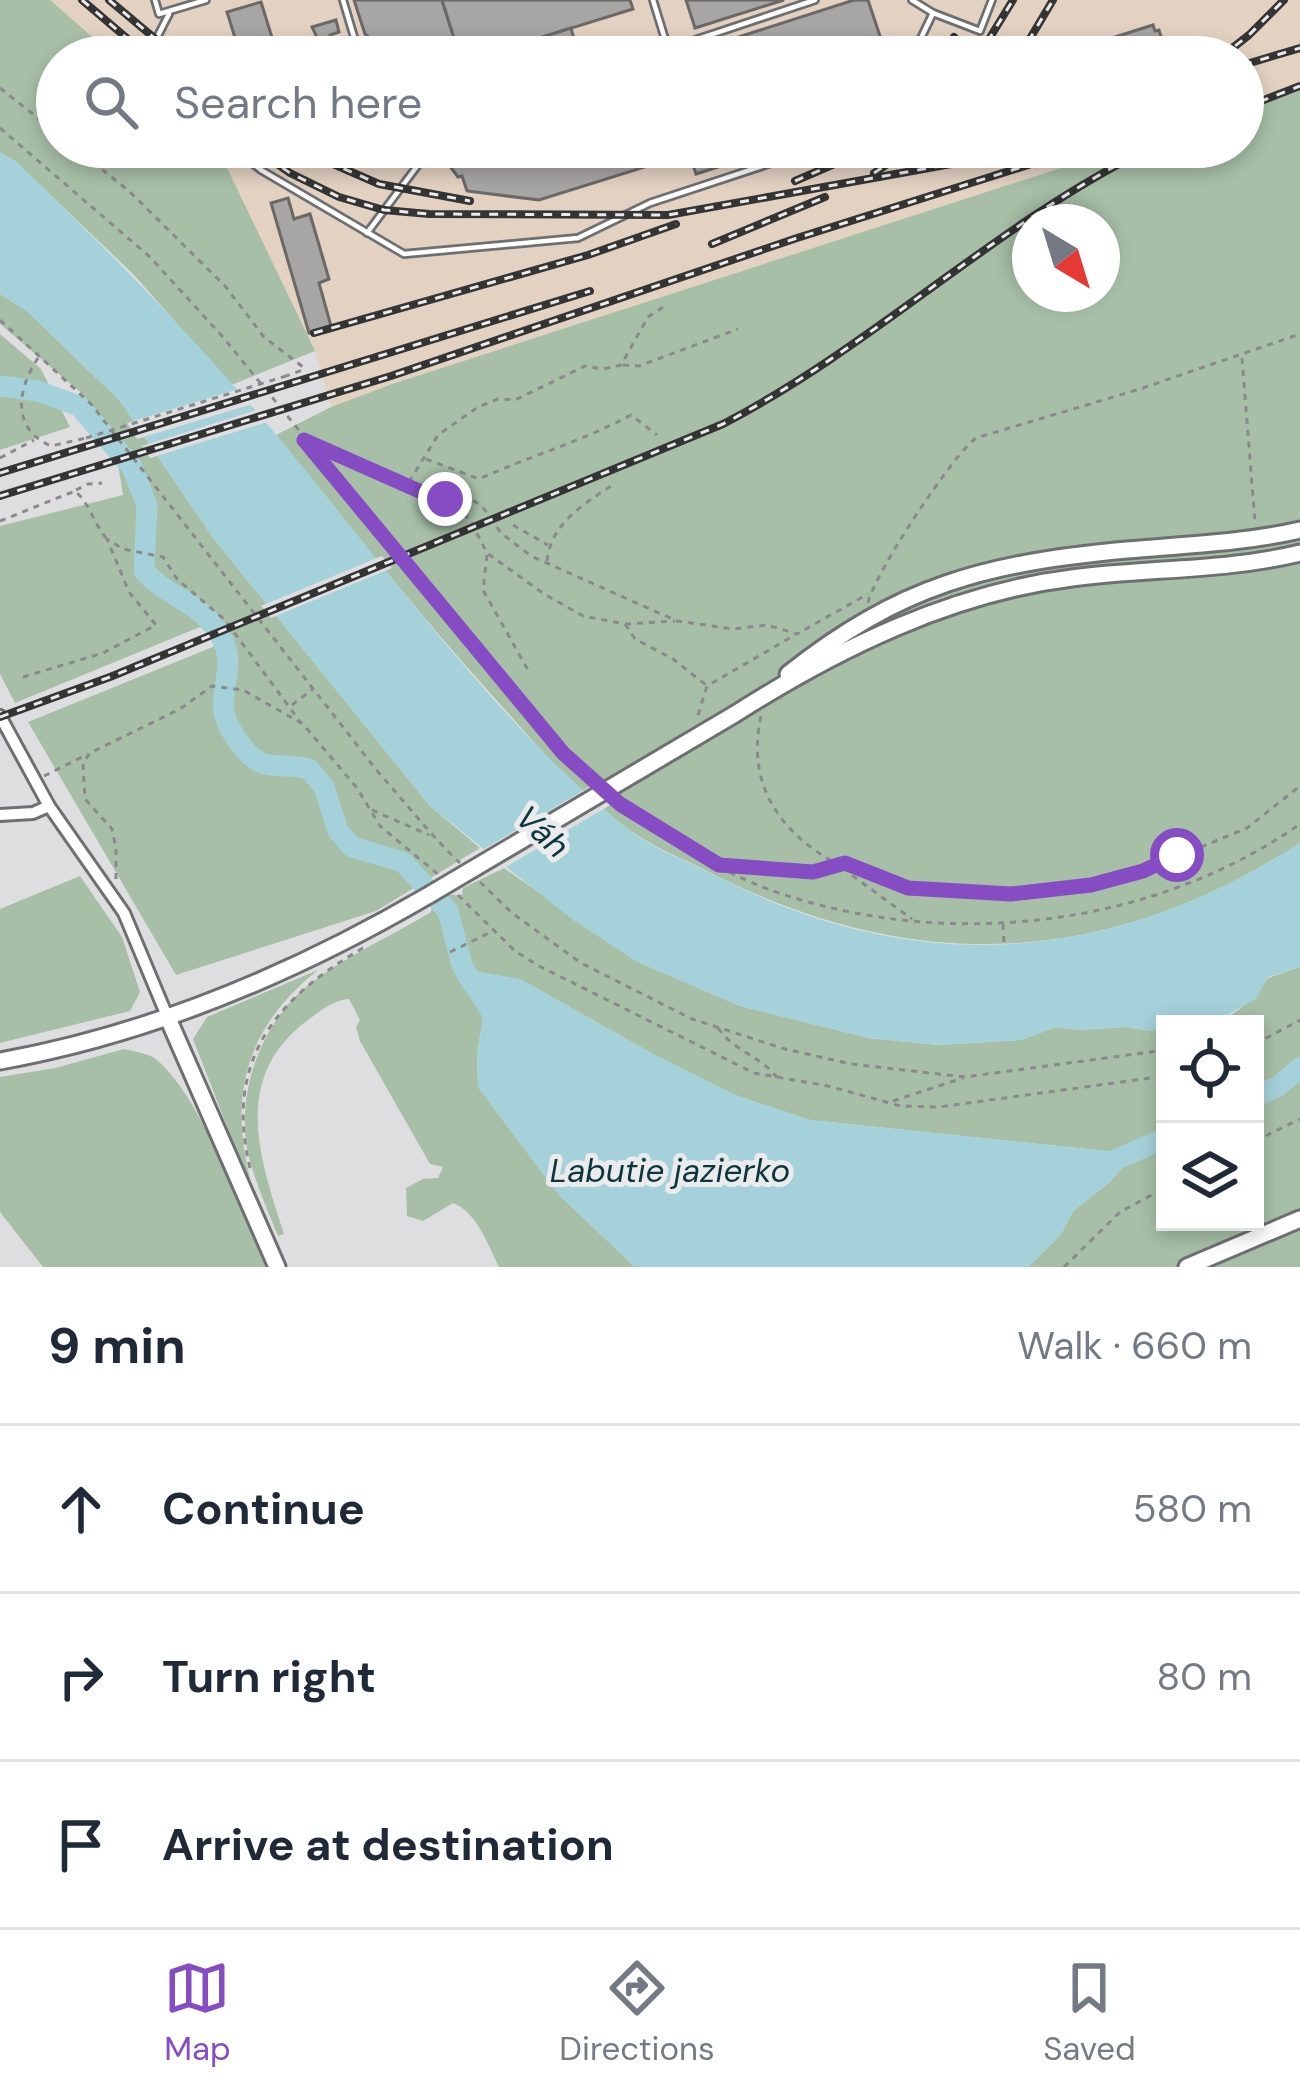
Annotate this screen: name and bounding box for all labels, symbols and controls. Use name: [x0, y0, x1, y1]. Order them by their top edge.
search box: [36, 36, 1264, 168]
icon: search: [78, 69, 144, 135]
text: Search here: [174, 73, 422, 132]
north arrow: [1012, 204, 1120, 312]
route end: [418, 472, 472, 526]
water label: Váh: [507, 796, 579, 867]
route start: [1150, 828, 1204, 882]
map controls: [1156, 1015, 1264, 1231]
button: locate: [1156, 1015, 1264, 1123]
button: layers: [1156, 1123, 1264, 1231]
water label: Labutie jazierko: [550, 1149, 790, 1192]
text: 9 min: [48, 1312, 186, 1379]
text: Walk · 660 m: [1017, 1320, 1252, 1371]
icon: ahead: [48, 1476, 114, 1542]
text: Continue: [162, 1479, 365, 1538]
text: 580 m: [1133, 1483, 1252, 1534]
icon: right: [48, 1644, 114, 1710]
text: Turn right: [162, 1647, 376, 1706]
text: 80 m: [1156, 1651, 1252, 1702]
icon: arrive: [48, 1812, 114, 1878]
text: Arrive at destination: [162, 1815, 614, 1874]
tab: Map: [164, 1955, 231, 2070]
tab: Directions: [559, 1955, 715, 2070]
tab: Saved: [1043, 1955, 1136, 2070]

